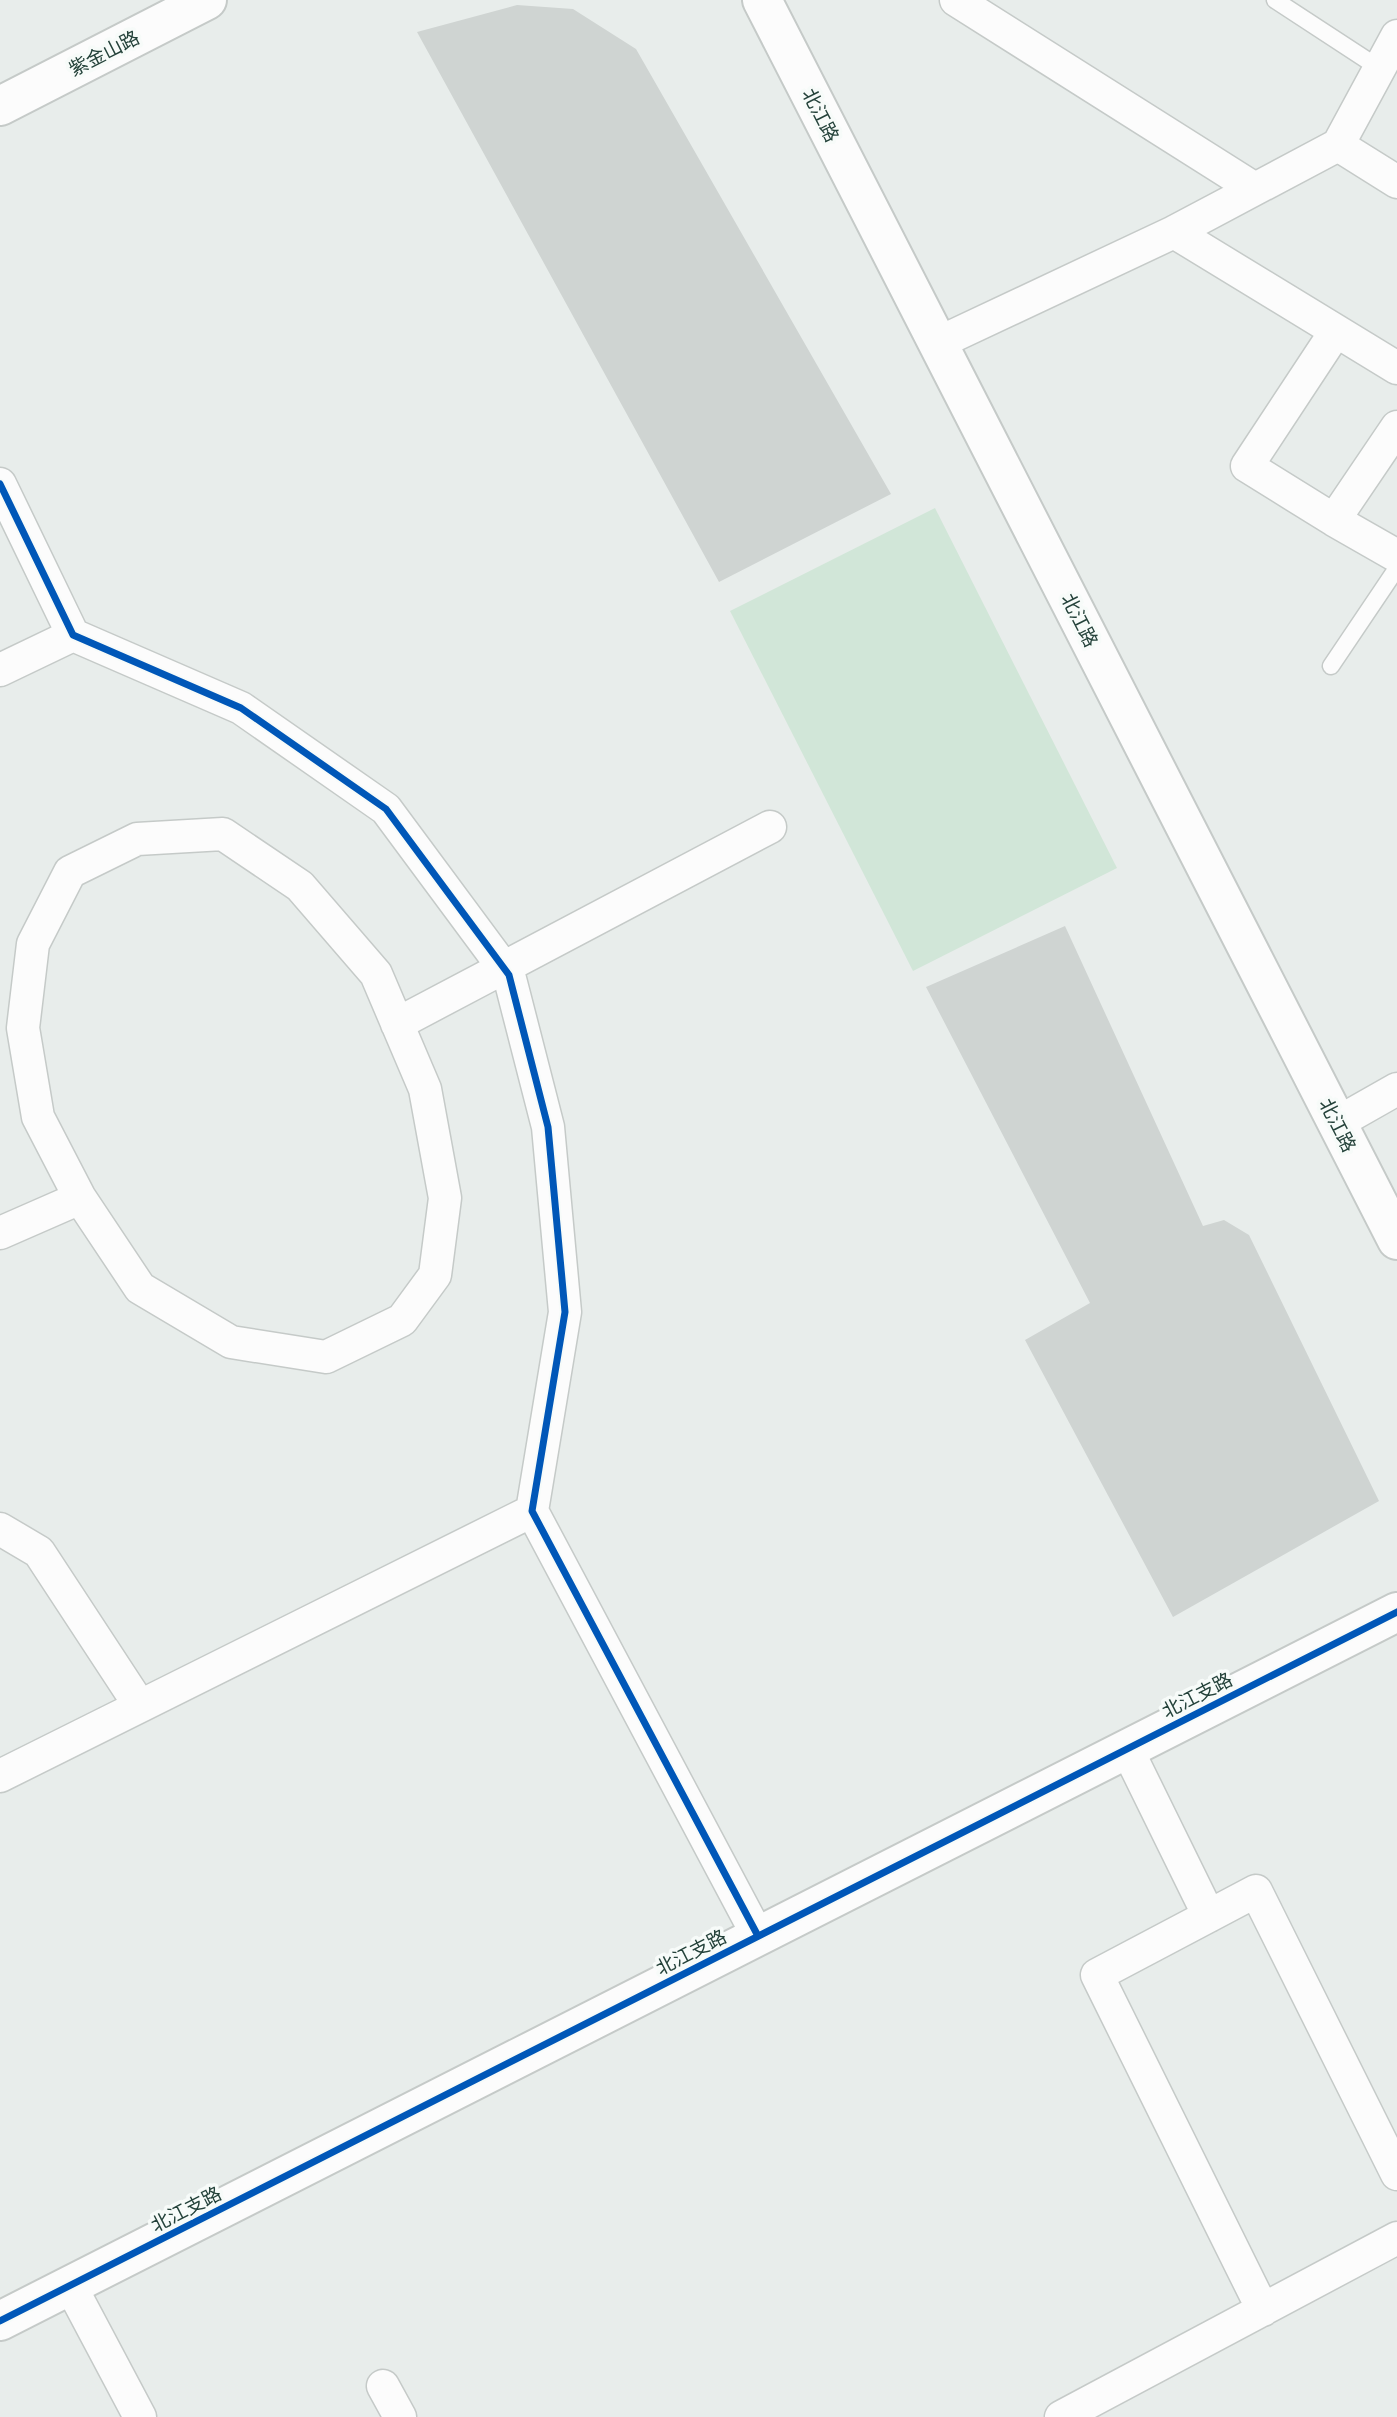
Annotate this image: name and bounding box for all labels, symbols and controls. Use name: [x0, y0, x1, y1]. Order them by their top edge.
street label: 紫金山路: [65, 25, 143, 81]
street label: 北江路: [797, 84, 845, 146]
street label: 北江路: [1056, 589, 1104, 651]
street label: 北江路: [1314, 1094, 1362, 1156]
street label: 北江支路: [1158, 1667, 1236, 1723]
street label: 北江支路: [652, 1924, 730, 1980]
street label: 北江支路: [147, 2181, 225, 2237]

